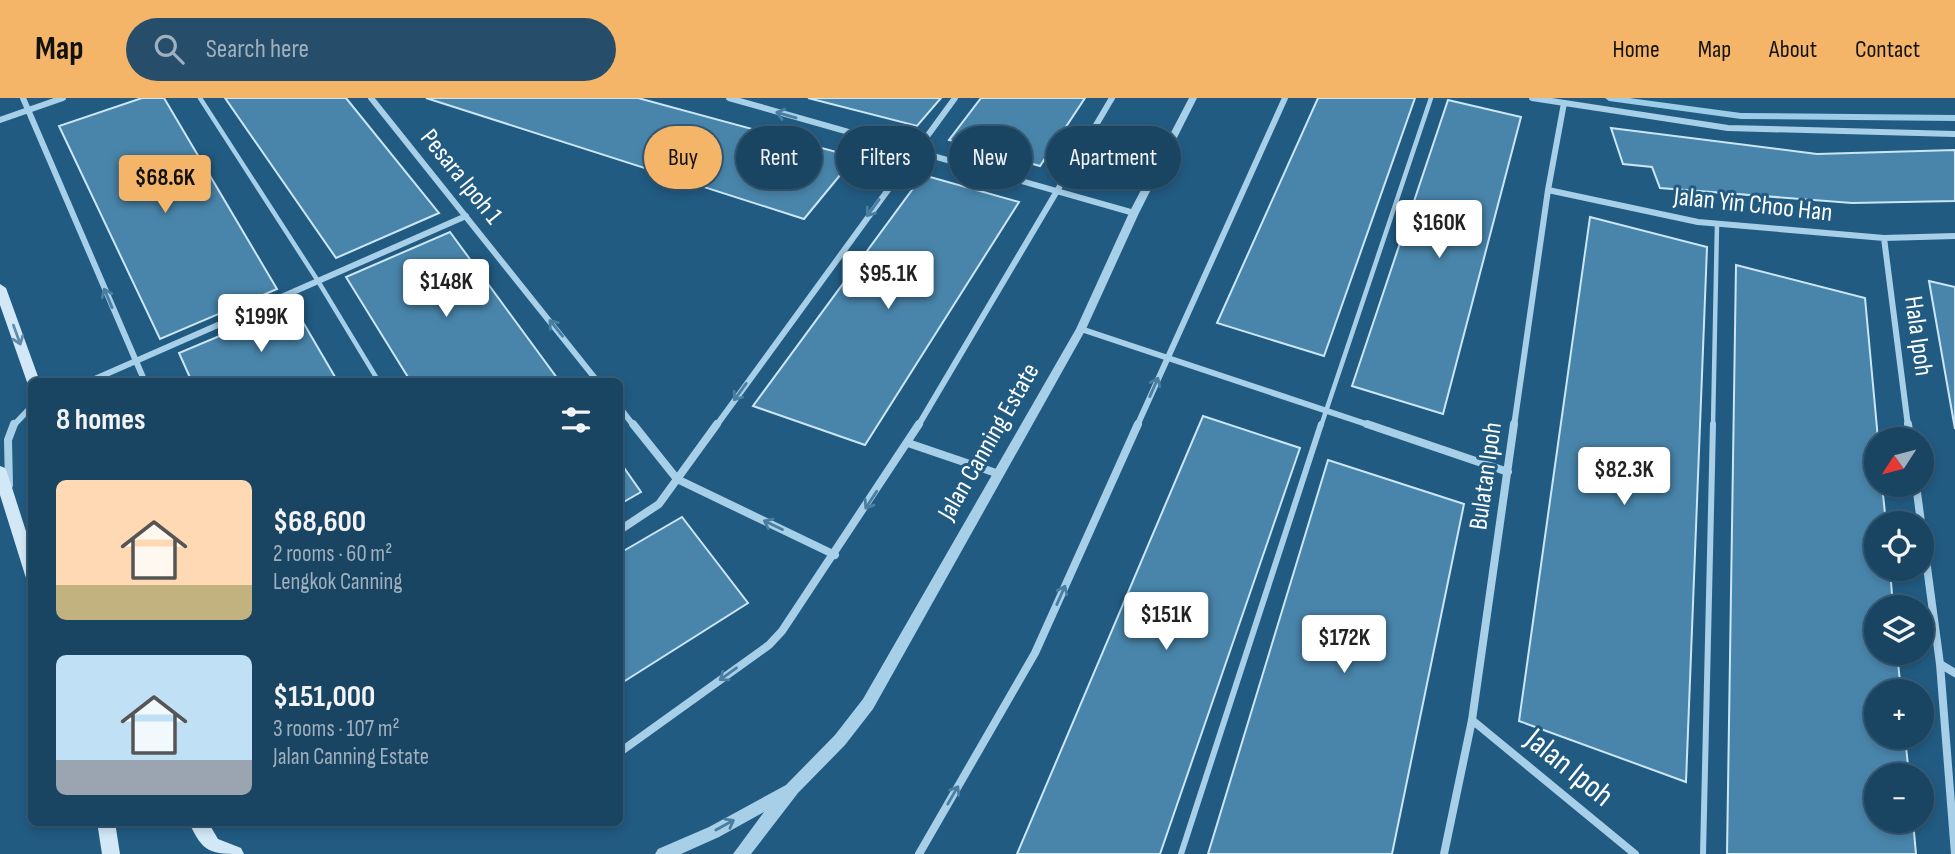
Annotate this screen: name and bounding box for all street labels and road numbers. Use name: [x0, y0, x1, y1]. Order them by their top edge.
street label: Pesara Ipoh 1: [413, 123, 509, 231]
street label: Jalan Yin Choo Han: [1671, 181, 1834, 229]
street label: Hala Ipoh: [1897, 294, 1939, 378]
street label: Jalan Canning Estate: [931, 358, 1047, 527]
street label: Bulatan Ipoh: [1463, 420, 1509, 532]
street label: Jalan Ipoh: [1516, 720, 1621, 815]

